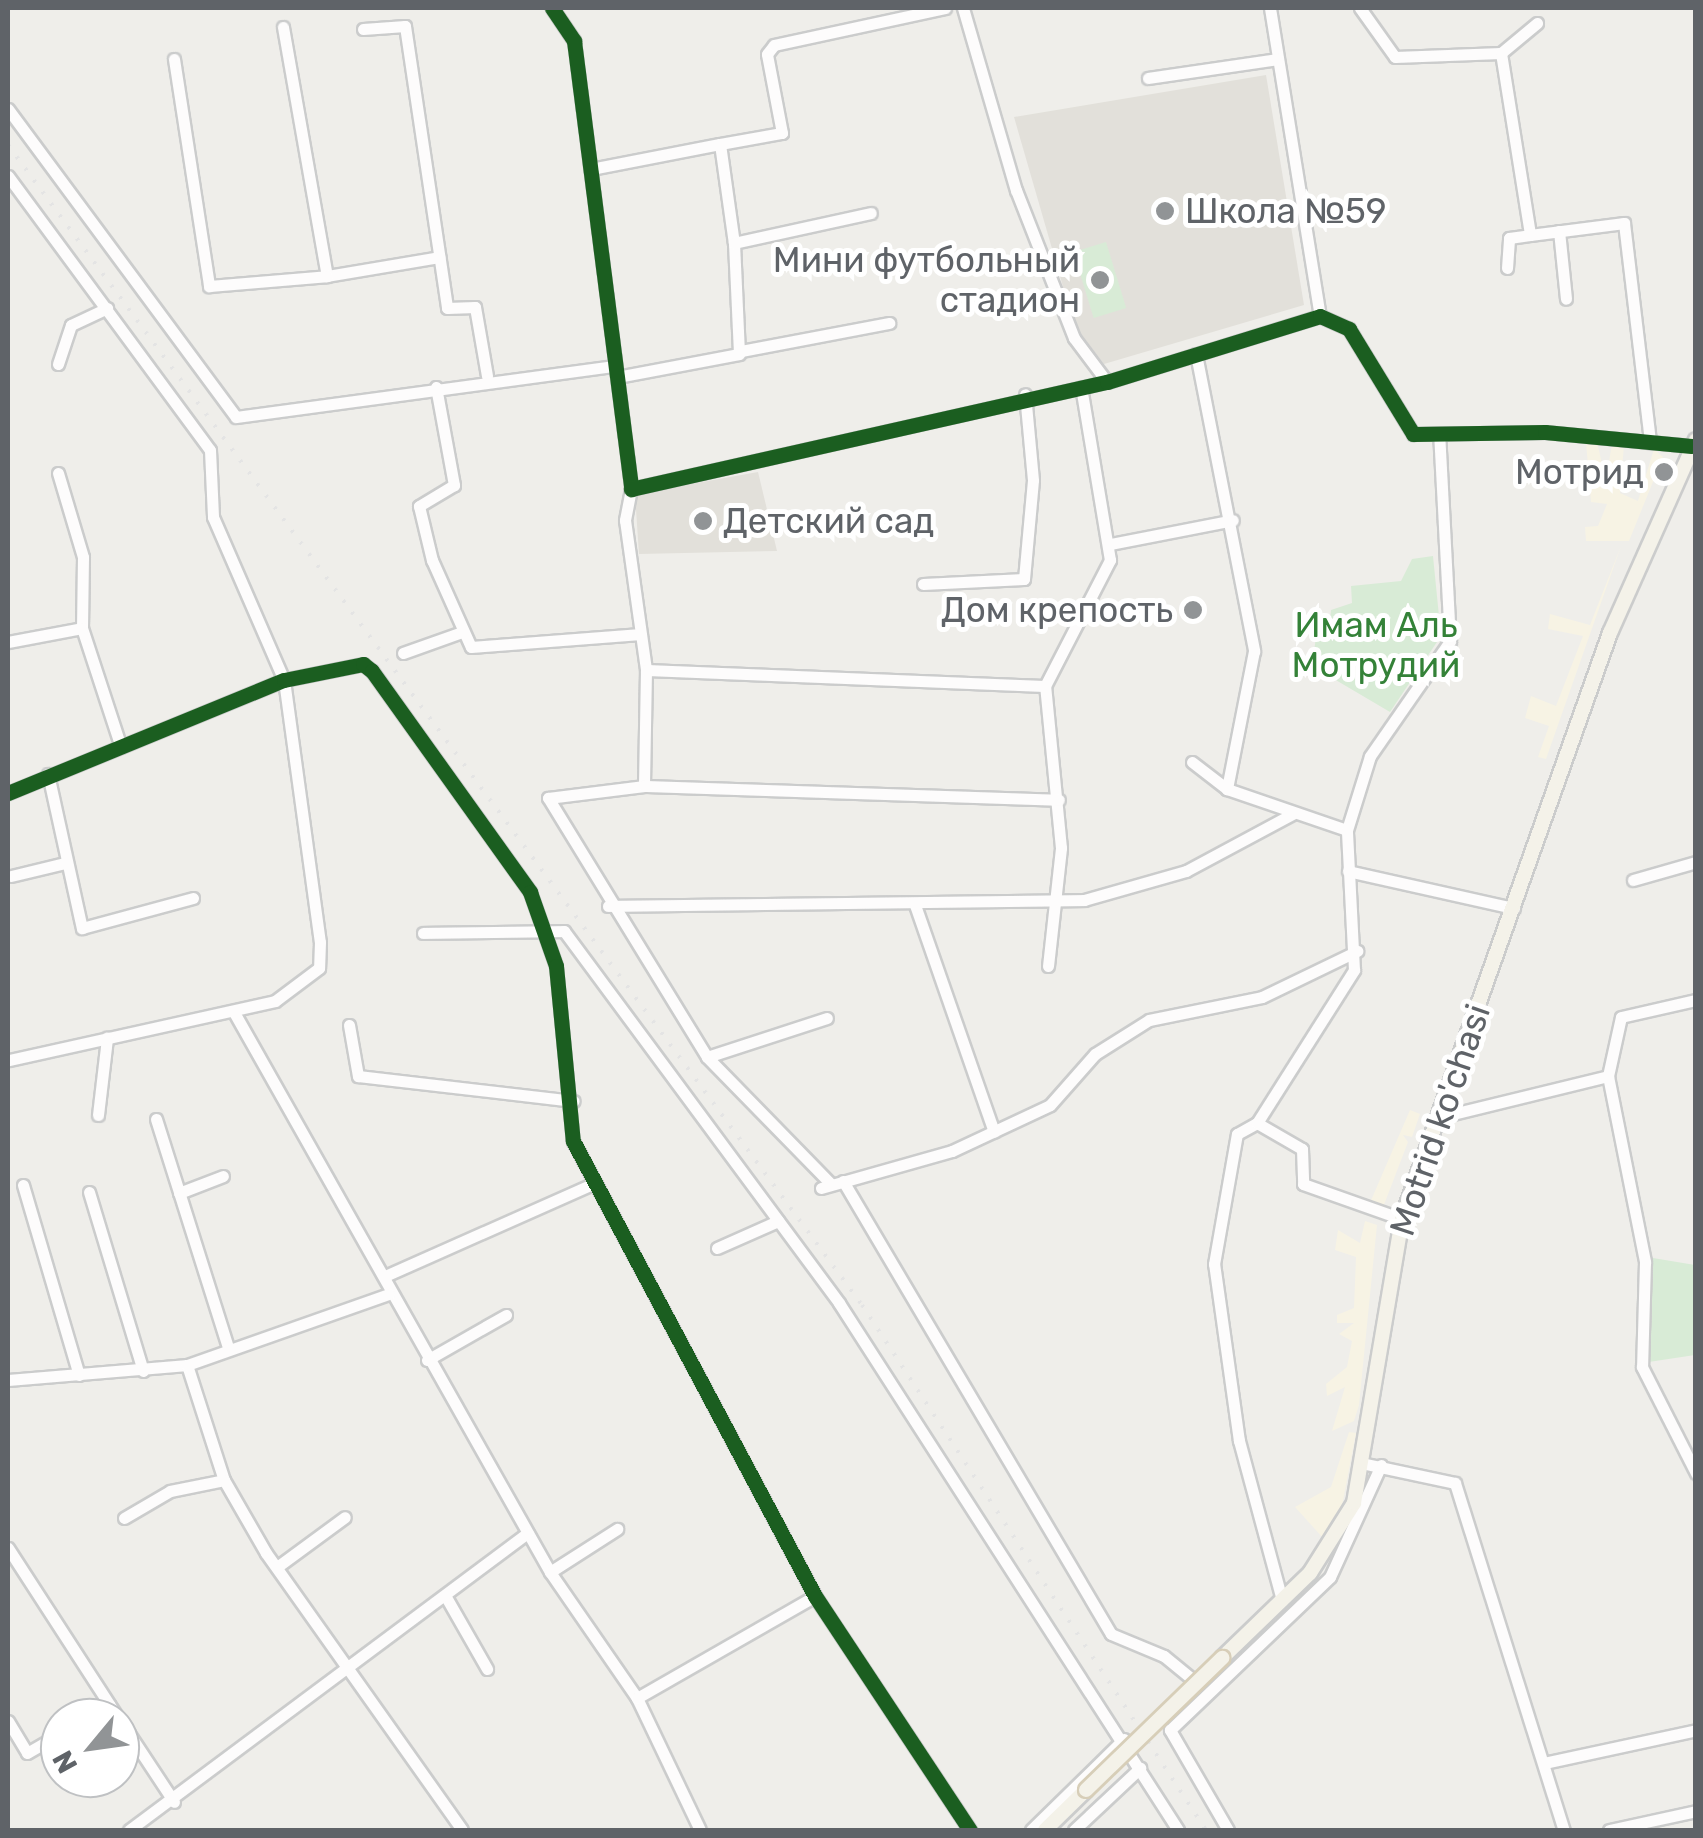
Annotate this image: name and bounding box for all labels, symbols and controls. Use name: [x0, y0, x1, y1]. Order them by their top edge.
place label: Школа №59: [1185, 190, 1386, 232]
marker: Школа №59: [1154, 200, 1176, 222]
place label: Мини футбольный стадион: [773, 239, 1080, 321]
marker: Мини футбольный стадион: [1089, 269, 1111, 291]
place label: Мотрид: [1515, 451, 1644, 493]
marker: Мотрид: [1653, 461, 1675, 483]
place label: Детский сад: [723, 500, 934, 542]
marker: Детский сад: [692, 510, 714, 532]
place label: Дом крепость: [941, 589, 1173, 631]
marker: Дом крепость: [1182, 599, 1204, 621]
park label: Имам Аль Мотрудий: [1292, 604, 1460, 686]
street label: Motrid ko'chasi: [1381, 999, 1499, 1241]
north arrow: [40, 1698, 140, 1798]
text: N: [46, 1745, 84, 1779]

